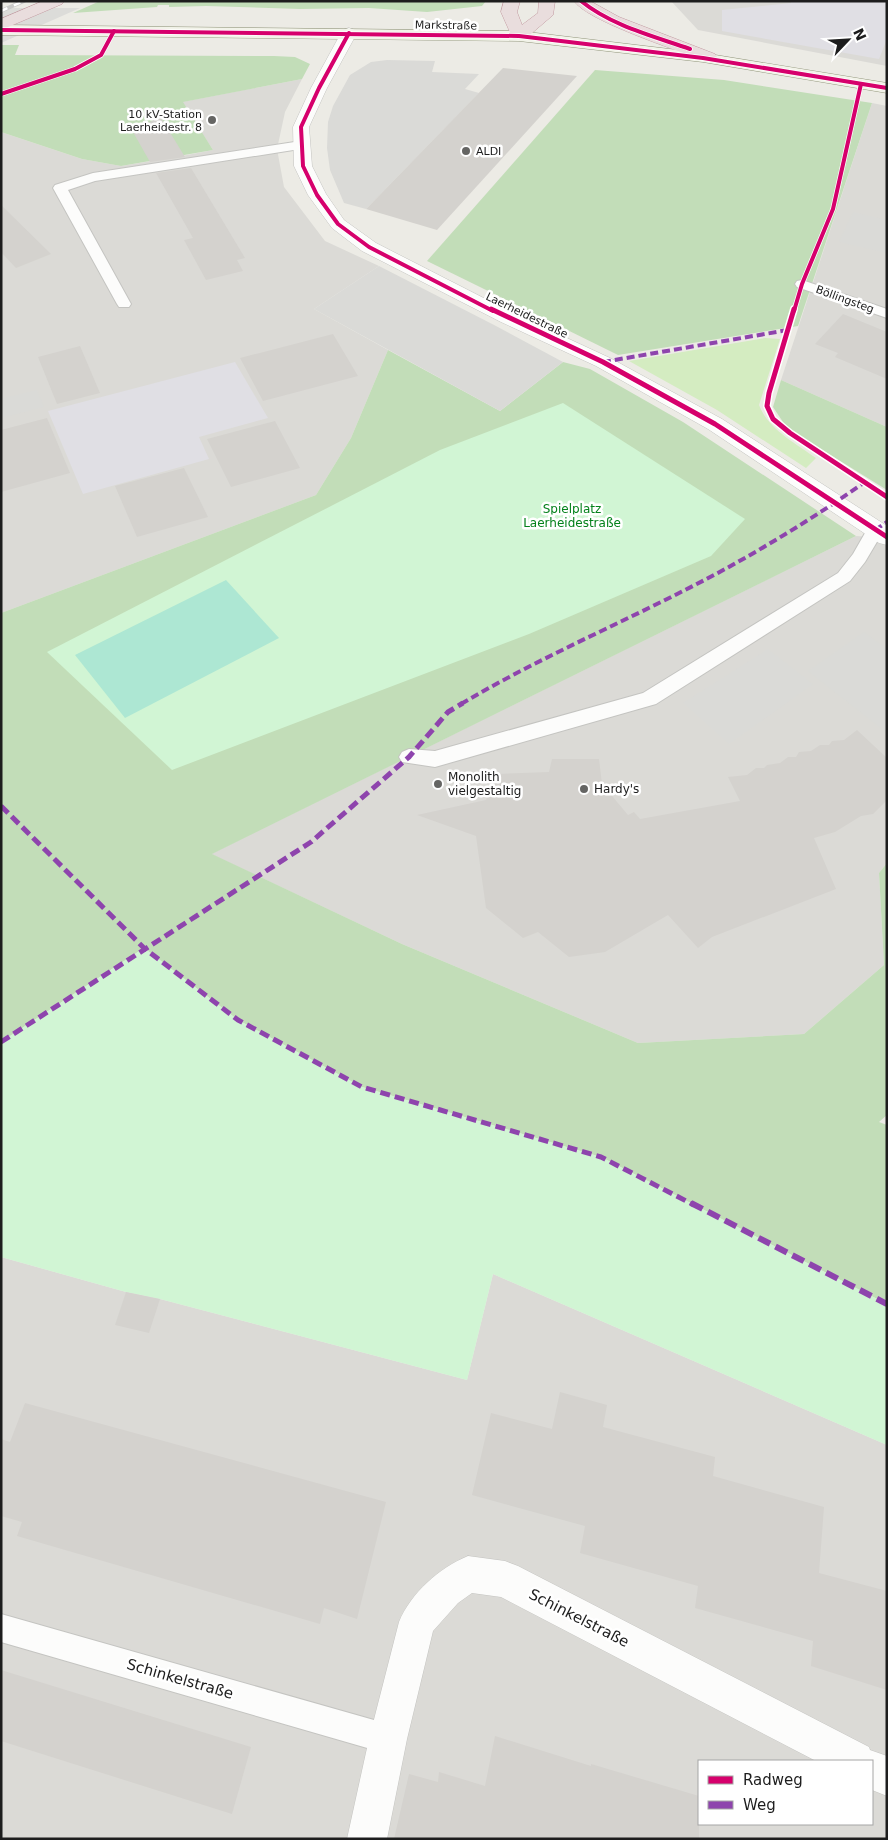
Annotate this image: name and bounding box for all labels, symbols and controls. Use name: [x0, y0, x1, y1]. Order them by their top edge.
north arrow: [823, 15, 873, 65]
street label: Markstraße: [415, 18, 477, 33]
text: N: [850, 26, 870, 43]
place label: 10 kV-Station Laerheidestr. 8: [120, 108, 202, 134]
marker: 10 kV-Station Laerheidestr. 8: [206, 114, 218, 126]
marker: ALDI: [460, 145, 472, 157]
place label: ALDI: [476, 145, 501, 158]
street label: Böllingsteg: [814, 283, 876, 316]
street label: Laerheidestraße: [484, 290, 570, 341]
park label: Spielplatz Laerheidestraße: [523, 502, 621, 530]
place label: Monolith vielgestaltig: [448, 770, 521, 798]
marker: Monolith vielgestaltig: [432, 778, 444, 790]
place label: Hardy's: [594, 782, 639, 796]
marker: Hardy's: [578, 783, 590, 795]
street label: Schinkelstraße: [526, 1585, 632, 1651]
street label: Schinkelstraße: [125, 1655, 235, 1703]
legend: [698, 1760, 873, 1825]
text: Radweg: [743, 1771, 803, 1789]
text: Weg: [743, 1796, 776, 1814]

